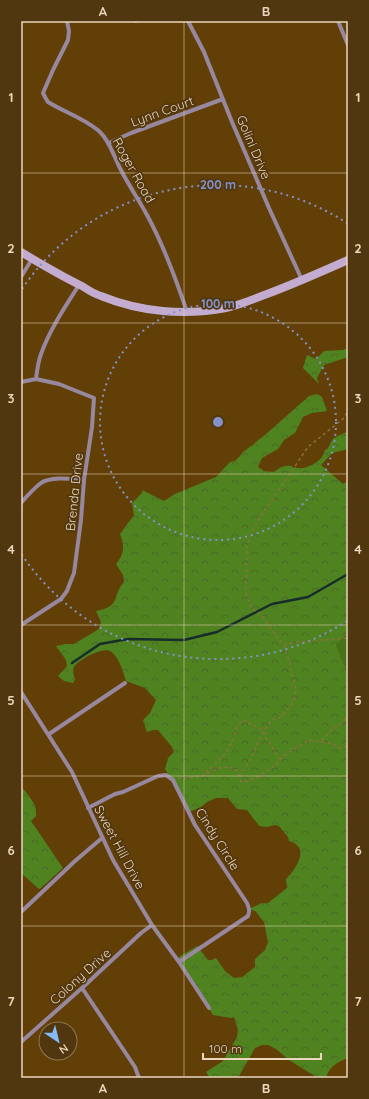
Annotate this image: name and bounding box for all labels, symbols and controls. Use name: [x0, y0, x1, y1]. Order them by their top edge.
text: A: [99, 3, 108, 19]
text: B: [262, 3, 270, 19]
text: 1: [8, 89, 14, 105]
text: 1: [355, 89, 361, 105]
street label: Lynn Court: [128, 92, 196, 130]
street label: Golini Drive: [233, 113, 275, 181]
street label: Roger Road: [109, 134, 159, 206]
text: 200 m: [200, 177, 236, 192]
text: 2: [7, 240, 15, 256]
text: 2: [354, 240, 362, 256]
text: 100 m: [201, 296, 235, 311]
text: 3: [8, 390, 15, 406]
text: 3: [355, 390, 362, 406]
centre of rings: [211, 415, 225, 429]
street label: Brenda Drive: [62, 452, 86, 532]
text: 4: [7, 541, 15, 557]
text: 4: [354, 541, 362, 557]
text: 5: [7, 692, 15, 708]
text: 5: [354, 692, 362, 708]
street label: Sweet Hill Drive: [91, 802, 149, 892]
street label: Cindy Circle: [193, 805, 243, 873]
text: 6: [7, 842, 15, 858]
text: 6: [354, 842, 362, 858]
street label: Colony Drive: [46, 944, 114, 1008]
text: 7: [7, 993, 15, 1009]
text: 7: [354, 993, 362, 1009]
north arrow: [38, 1021, 78, 1061]
scale bar: [203, 1035, 321, 1061]
text: N: [56, 1041, 71, 1057]
text: 100 m: [209, 1041, 242, 1056]
text: A: [99, 1080, 108, 1096]
text: B: [262, 1080, 270, 1096]

